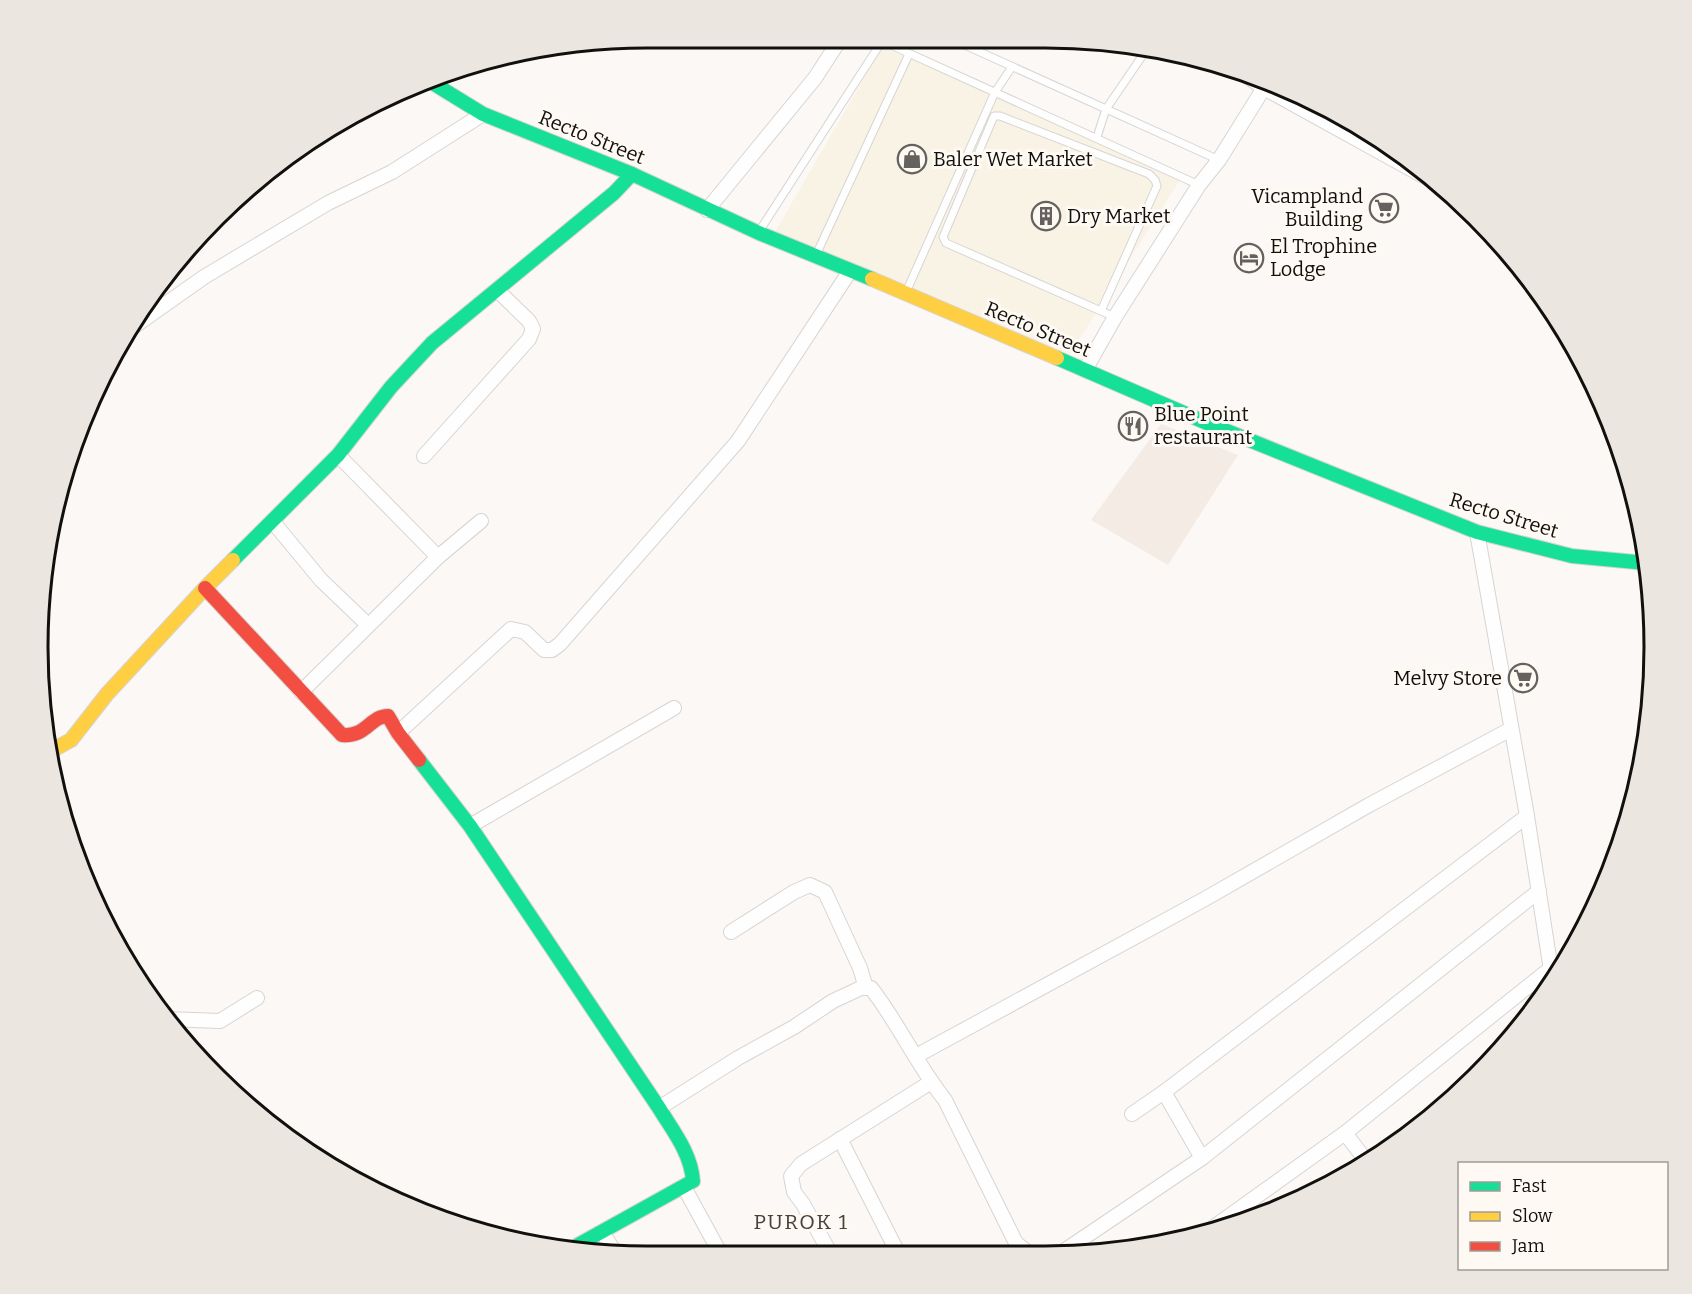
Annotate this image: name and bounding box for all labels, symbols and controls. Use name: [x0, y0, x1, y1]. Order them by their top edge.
street label: Recto Street: [535, 105, 649, 169]
shop icon: Baler Wet Market: [896, 143, 928, 175]
place label: Baler Wet Market: [933, 147, 1093, 171]
place label: Vicampland Building: [1251, 184, 1363, 231]
supermarket icon: Vicampland Building: [1368, 192, 1400, 224]
building icon: Dry Market: [1030, 200, 1062, 232]
place label: Dry Market: [1067, 204, 1170, 228]
place label: El Trophine Lodge: [1270, 234, 1377, 281]
hotel icon: El Trophine Lodge: [1233, 242, 1265, 274]
street label: Recto Street: [981, 296, 1095, 362]
place label: Blue Point restaurant: [1154, 402, 1252, 449]
restaurant icon: Blue Point restaurant: [1117, 410, 1149, 442]
street label: Recto Street: [1447, 487, 1561, 543]
supermarket icon: Melvy Store: [1507, 662, 1539, 694]
place label: Melvy Store: [1393, 666, 1502, 690]
legend: [1458, 1162, 1668, 1270]
text: Fast: [1512, 1175, 1547, 1197]
text: Slow: [1512, 1205, 1553, 1227]
district label: PUROK 1: [754, 1209, 848, 1235]
text: Jam: [1511, 1235, 1545, 1257]

